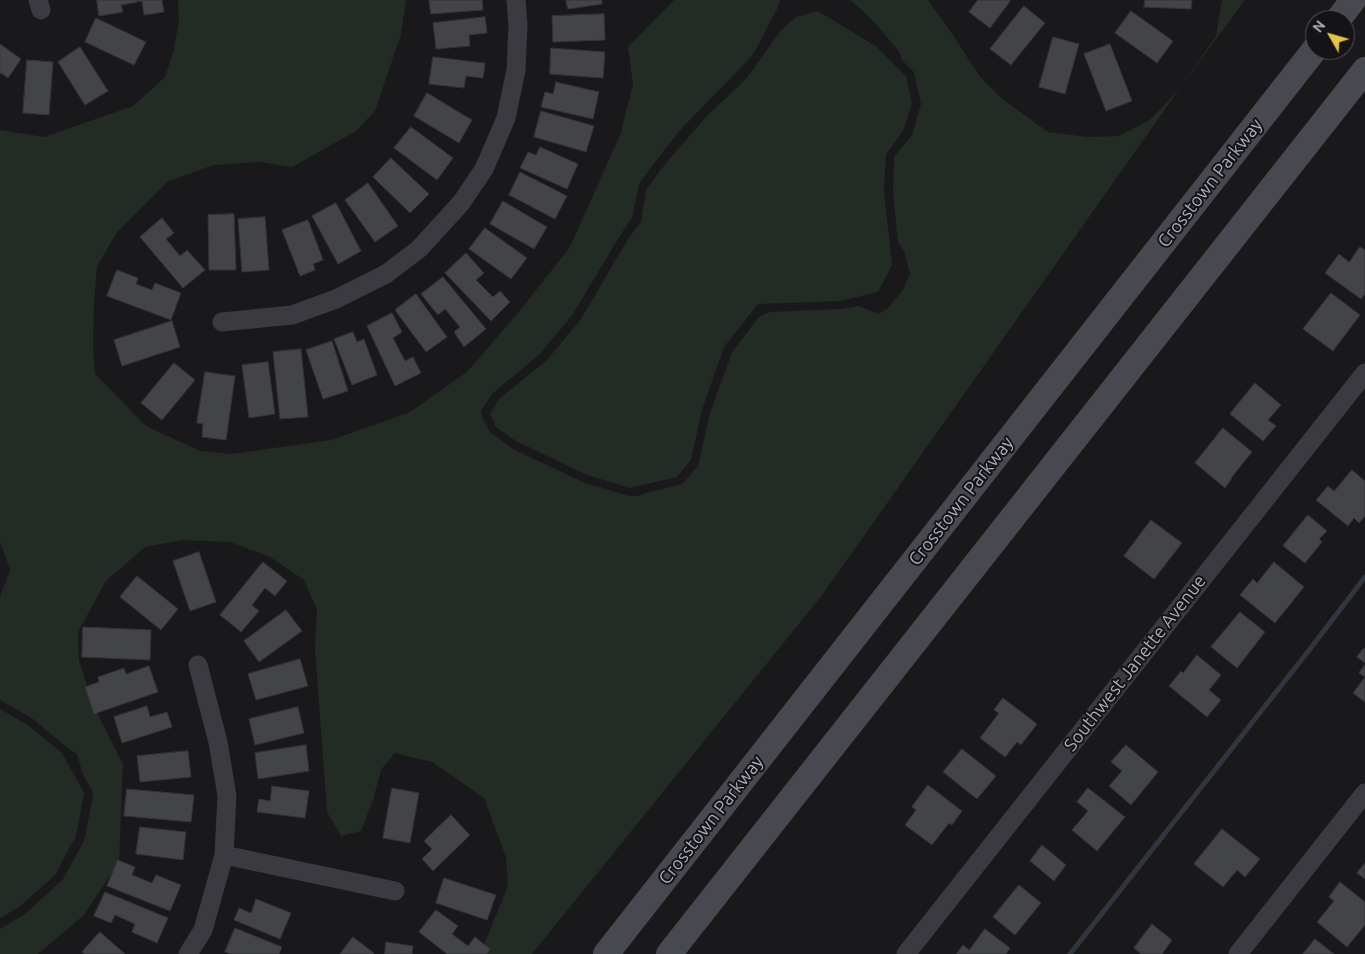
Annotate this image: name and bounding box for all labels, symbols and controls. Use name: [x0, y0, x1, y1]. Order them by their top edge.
north arrow: [1305, 10, 1355, 60]
text: N: [1309, 17, 1328, 35]
street label: Crosstown Parkway: [1153, 114, 1267, 252]
street label: Crosstown Parkway: [904, 432, 1018, 570]
street label: Southwest Janette Avenue: [1060, 571, 1210, 755]
street label: Crosstown Parkway: [654, 751, 768, 889]

